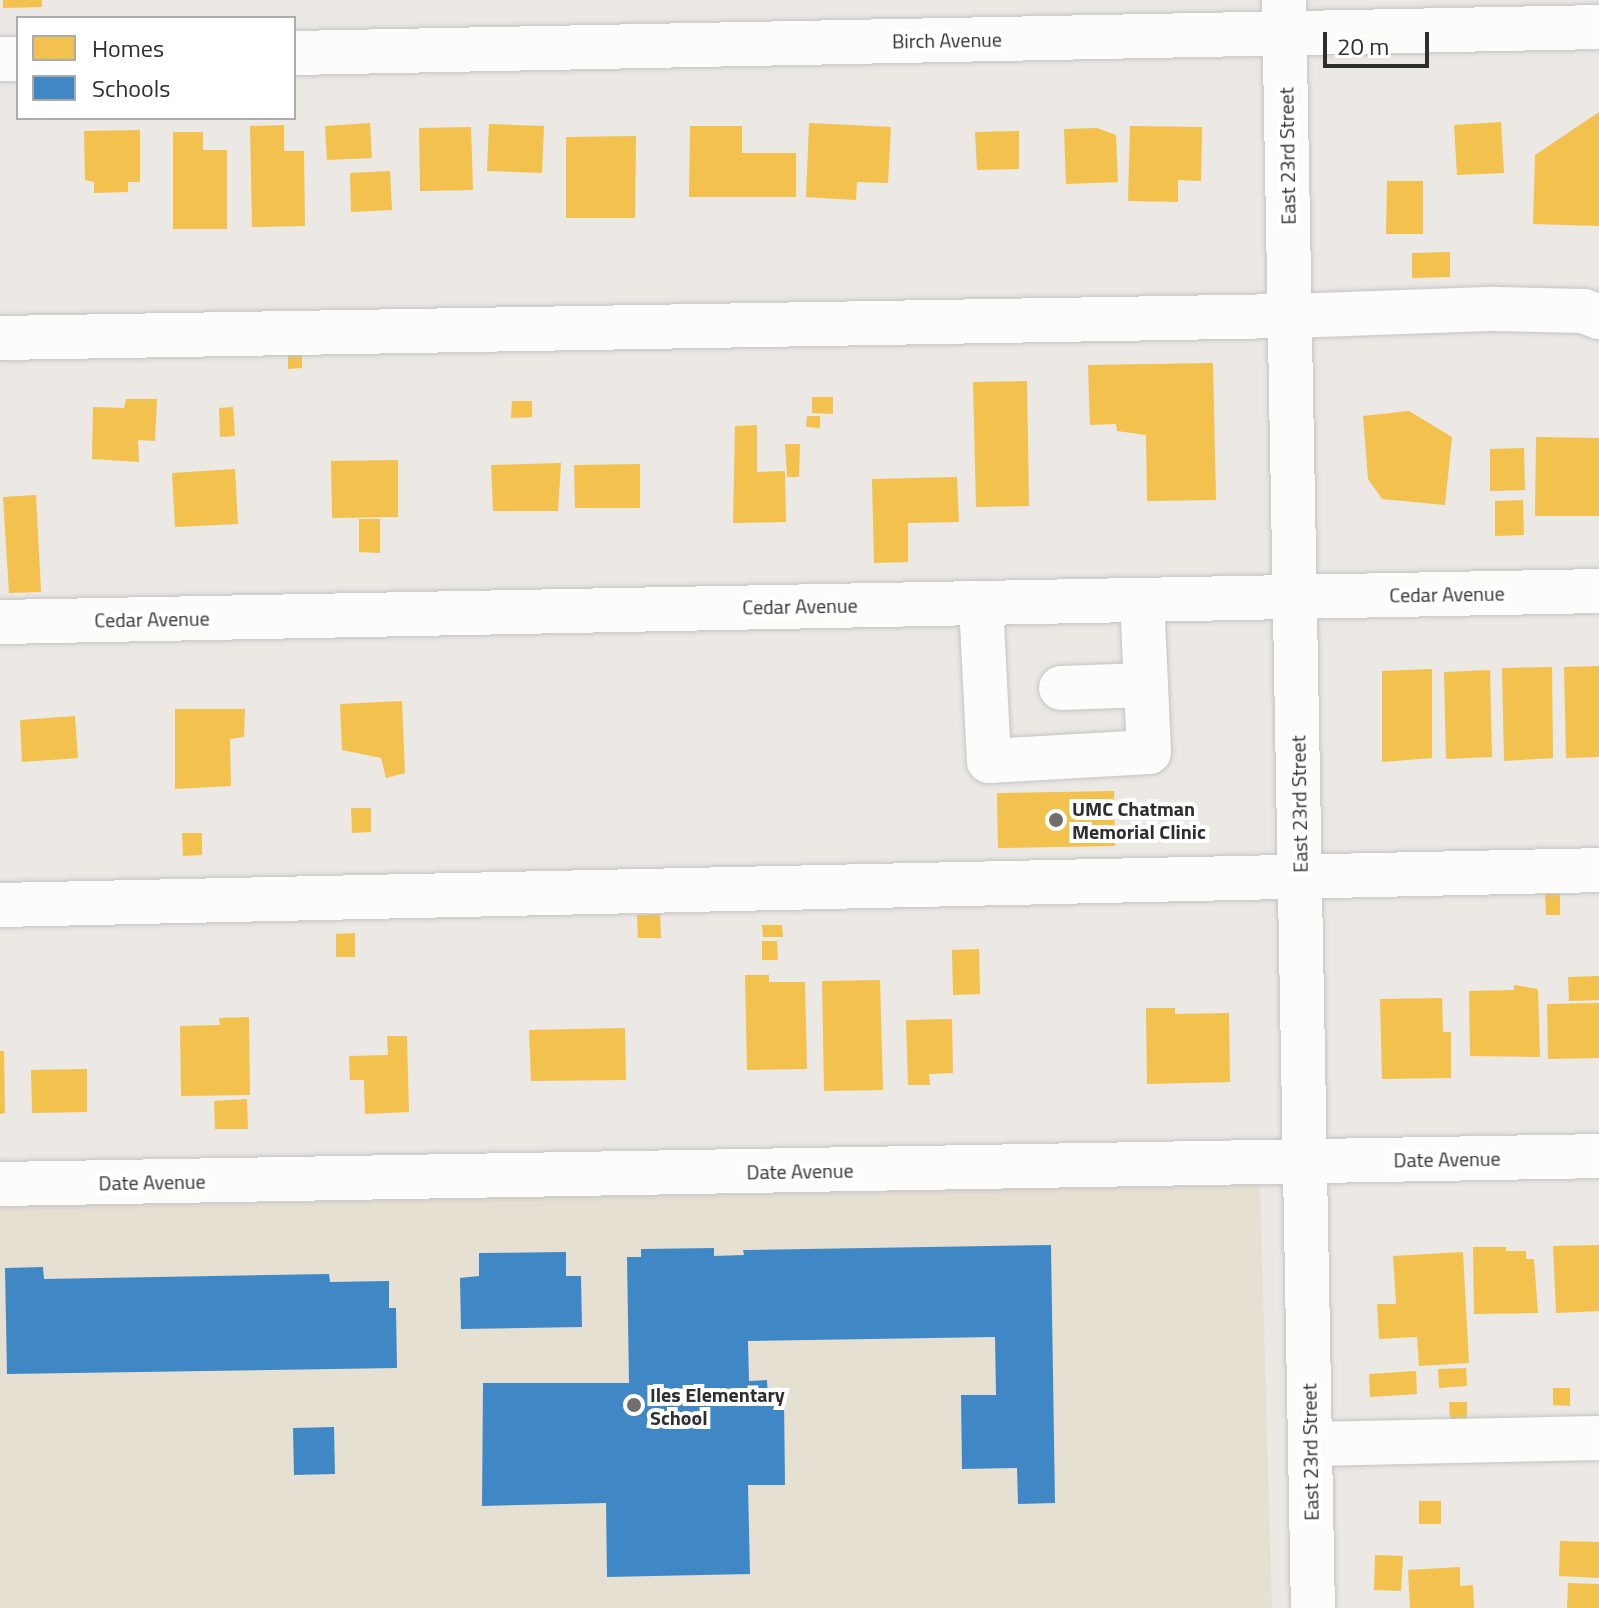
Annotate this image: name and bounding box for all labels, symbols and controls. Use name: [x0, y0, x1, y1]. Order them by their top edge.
legend: [16, 16, 296, 120]
scale bar: [1327, 16, 1433, 66]
street label: Birch Avenue: [892, 27, 1002, 53]
text: 20 m: [1337, 28, 1389, 64]
text: Homes: [92, 30, 164, 66]
text: Schools: [92, 70, 170, 106]
street label: East 23rd Street: [1274, 87, 1300, 225]
street label: Cedar Avenue: [1389, 581, 1505, 607]
street label: Cedar Avenue: [742, 593, 858, 619]
street label: Cedar Avenue: [94, 606, 210, 632]
street label: East 23rd Street: [1286, 735, 1312, 873]
place label: UMC Chatman Memorial Clinic: [1072, 796, 1206, 843]
marker: UMC Chatman Memorial Clinic: [1047, 811, 1065, 829]
street label: Date Avenue: [1393, 1146, 1501, 1172]
street label: Date Avenue: [746, 1158, 854, 1184]
street label: Date Avenue: [98, 1169, 206, 1195]
place label: Iles Elementary School: [650, 1382, 785, 1429]
street label: East 23rd Street: [1297, 1383, 1323, 1521]
marker: Iles Elementary School: [625, 1396, 643, 1414]

